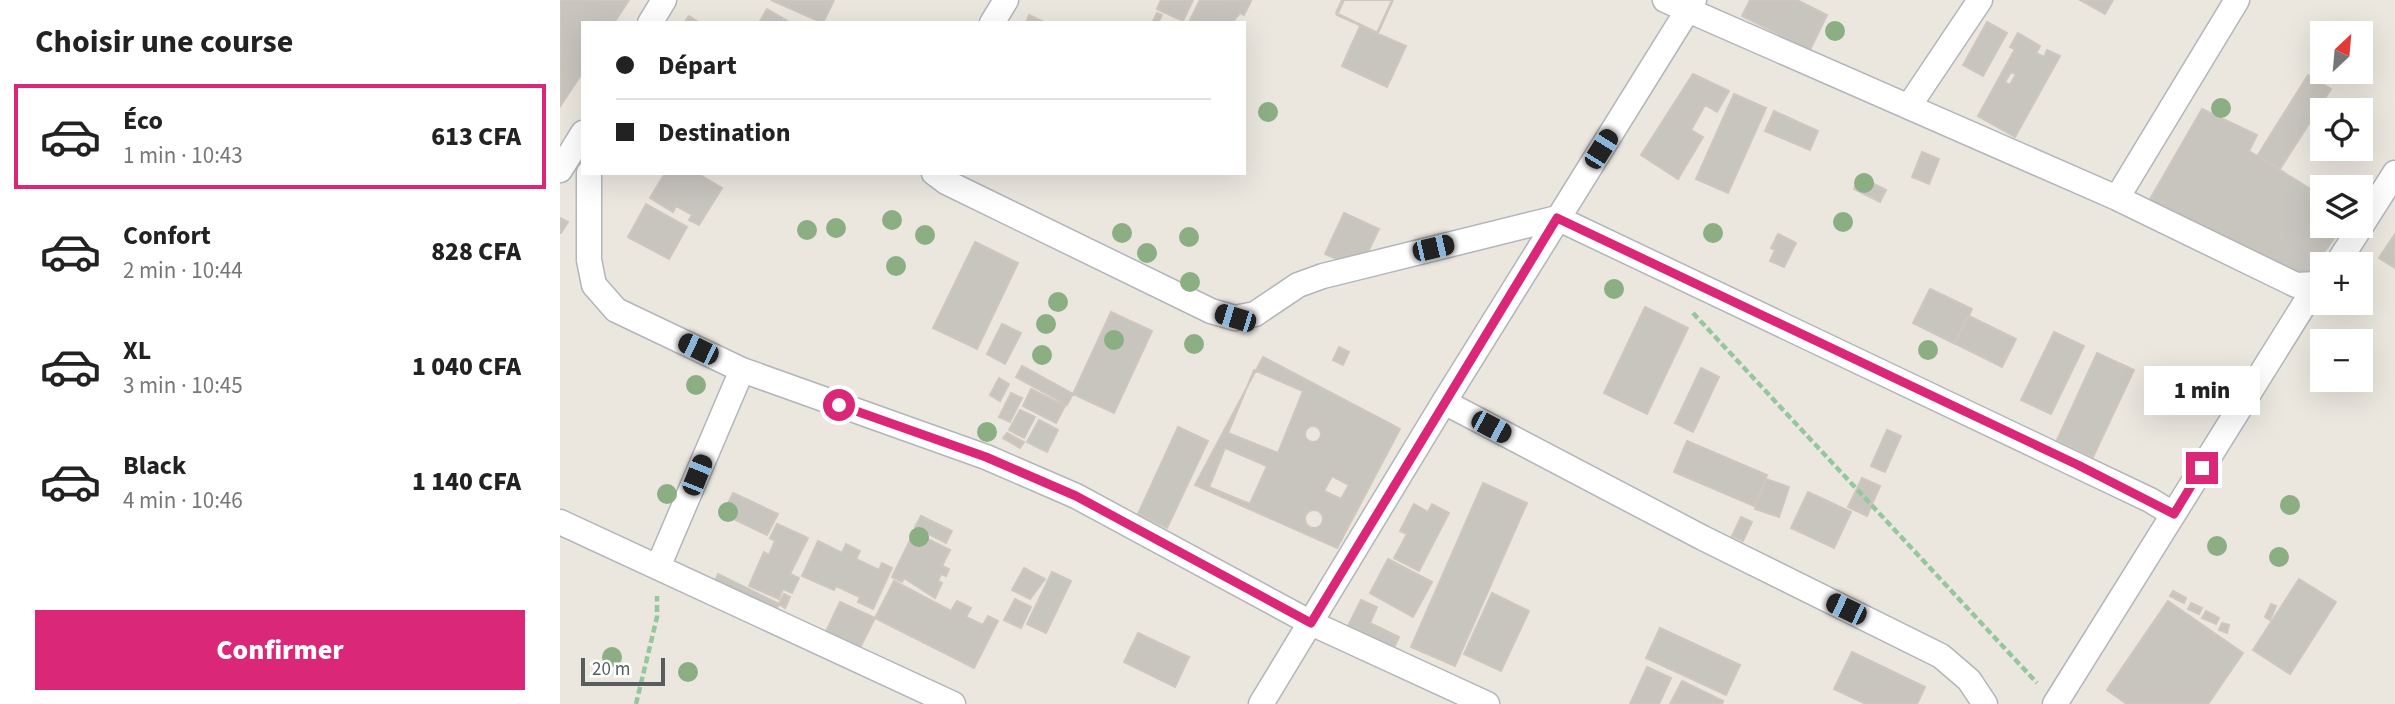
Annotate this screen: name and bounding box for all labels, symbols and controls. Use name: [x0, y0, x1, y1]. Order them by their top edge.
text: Choisir une course: [35, 19, 293, 65]
north arrow: [2310, 21, 2373, 84]
map controls: [2310, 21, 2373, 392]
text: Départ: [658, 47, 737, 84]
button: locate: [2310, 98, 2373, 161]
text: Éco: [123, 102, 163, 139]
icon: car: [39, 105, 102, 168]
text: Destination: [658, 114, 791, 151]
text: 613 CFA: [431, 118, 521, 155]
car: [1581, 126, 1622, 172]
text: 1 min · 10:43: [123, 139, 243, 172]
button: layers: [2310, 175, 2373, 238]
text: Confort: [123, 217, 211, 254]
icon: car: [39, 220, 102, 283]
text: 828 CFA: [431, 233, 521, 270]
car: [1411, 233, 1456, 263]
button: +: [2310, 252, 2373, 315]
text: 2 min · 10:44: [123, 254, 243, 287]
car: [1212, 302, 1259, 334]
button: −: [2310, 329, 2373, 392]
car: [675, 330, 722, 368]
text: XL: [123, 332, 151, 369]
icon: car: [39, 335, 102, 398]
text: 1 040 CFA: [412, 348, 521, 385]
callout: 1 min: [2144, 366, 2260, 416]
text: 3 min · 10:45: [123, 369, 243, 402]
text: 1 min: [2174, 374, 2230, 407]
route start: [823, 389, 855, 421]
car: [1468, 408, 1515, 446]
text: Black: [123, 447, 186, 484]
icon: car: [39, 450, 102, 513]
car: [680, 452, 715, 498]
route end: [2186, 452, 2218, 484]
text: 1 140 CFA: [412, 463, 521, 500]
text: 4 min · 10:46: [123, 484, 243, 517]
car: [1823, 590, 1870, 628]
button: Confirmer: [35, 610, 525, 690]
scale bar: [581, 655, 665, 687]
text: 20 m: [592, 656, 630, 683]

